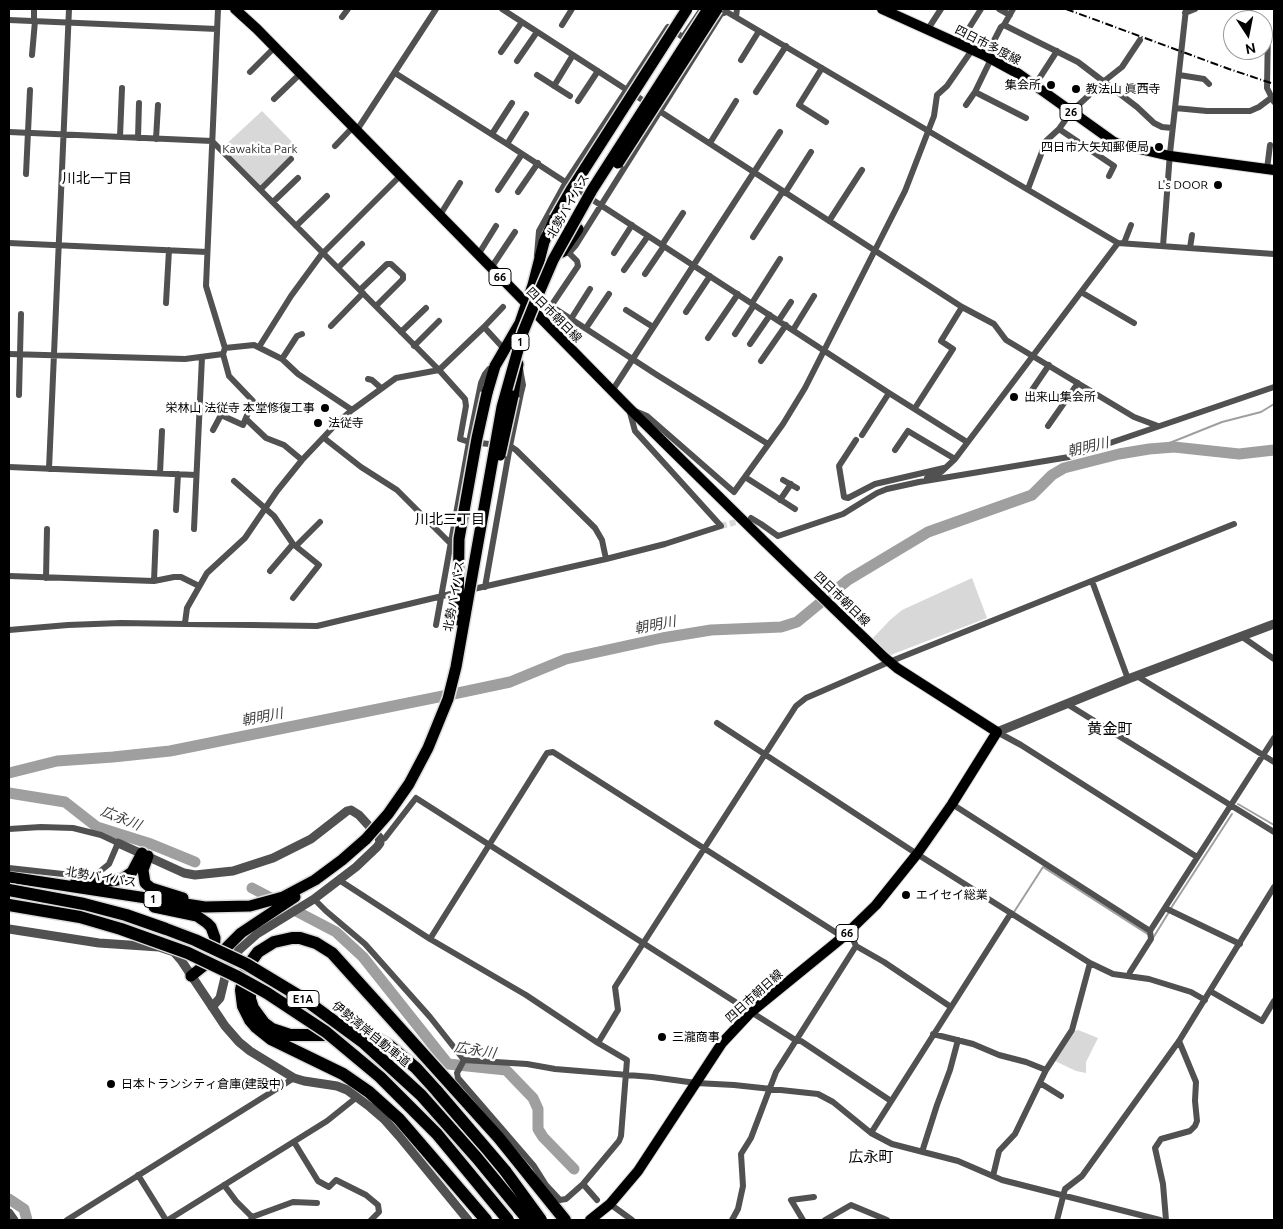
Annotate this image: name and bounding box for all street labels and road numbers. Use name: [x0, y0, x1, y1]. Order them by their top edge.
street label: 四日市多度線: [953, 22, 1023, 68]
road number: 26: [1060, 104, 1082, 120]
street label: 北勢バイパス: [544, 171, 592, 241]
road number: 66: [489, 268, 511, 286]
street label: 四日市朝日線: [523, 284, 585, 346]
road number: 1: [511, 334, 529, 351]
street label: 北勢バイパス: [441, 559, 467, 633]
street label: 四日市朝日線: [811, 569, 873, 629]
street label: 北勢バイパス: [64, 864, 138, 890]
road number: 1: [144, 891, 162, 908]
road number: 66: [836, 924, 858, 941]
street label: 四日市朝日線: [722, 967, 786, 1025]
road number: E1A: [287, 991, 319, 1008]
street label: 伊勢湾岸自動車道: [329, 998, 413, 1070]

